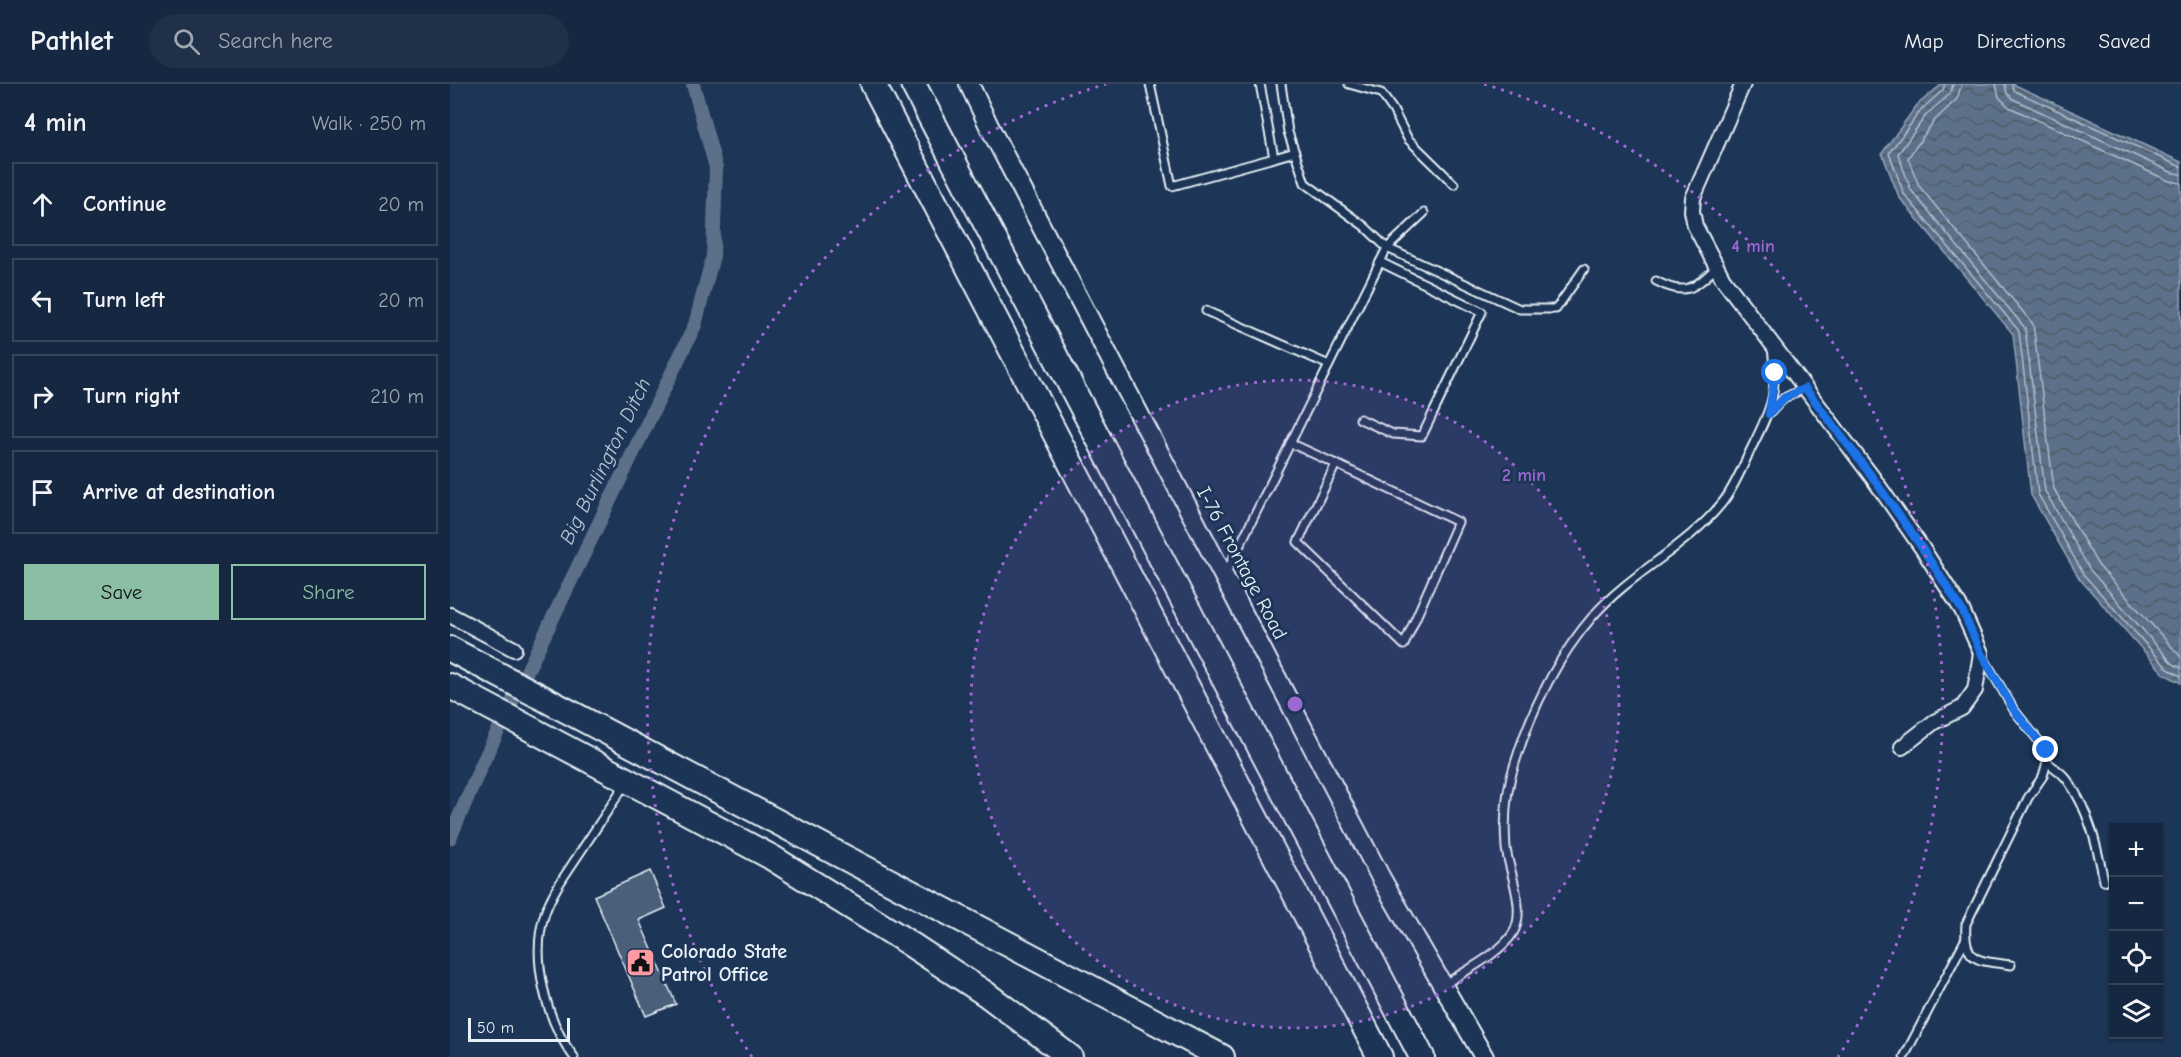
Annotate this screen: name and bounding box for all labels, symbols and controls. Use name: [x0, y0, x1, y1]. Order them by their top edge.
search box: [149, 14, 569, 68]
text: Pathlet: [30, 25, 113, 57]
icon: search: [170, 25, 203, 58]
text: Search here: [218, 28, 333, 54]
text: Map: [1904, 29, 1944, 53]
text: Directions: [1977, 29, 2066, 53]
text: Saved: [2099, 29, 2151, 53]
text: 4 min: [24, 108, 87, 138]
text: Walk · 250 m: [312, 112, 426, 135]
icon: ahead: [26, 188, 59, 221]
text: Continue: [83, 191, 166, 217]
text: 20 m: [378, 193, 424, 216]
text: 4 min: [1731, 236, 1775, 257]
icon: left: [26, 284, 59, 317]
text: Turn left: [83, 287, 165, 313]
text: 20 m: [378, 289, 424, 312]
route start: [1761, 359, 1787, 385]
water label: Big Burlington Ditch: [554, 374, 656, 548]
icon: right: [26, 380, 59, 413]
text: Turn right: [83, 383, 180, 409]
text: 210 m: [370, 385, 424, 408]
text: 2 min: [1502, 465, 1546, 486]
icon: arrive: [26, 476, 59, 509]
text: Arrive at destination: [83, 479, 275, 505]
street label: I-76 Frontage Road: [1192, 483, 1292, 643]
button: Save: [24, 564, 219, 620]
button: Share: [231, 564, 426, 620]
centre of rings: [1285, 694, 1305, 714]
route end: [2032, 736, 2058, 762]
map controls: [2109, 823, 2163, 1039]
button: +: [2109, 823, 2163, 877]
button: −: [2109, 877, 2163, 931]
button: locate: [2109, 931, 2163, 985]
place label: Colorado State Patrol Office: [661, 940, 787, 986]
public building icon: Colorado State Patrol Office: [624, 946, 656, 978]
button: layers: [2109, 985, 2163, 1039]
scale bar: [468, 1015, 570, 1042]
text: 50 m: [477, 1019, 514, 1037]

